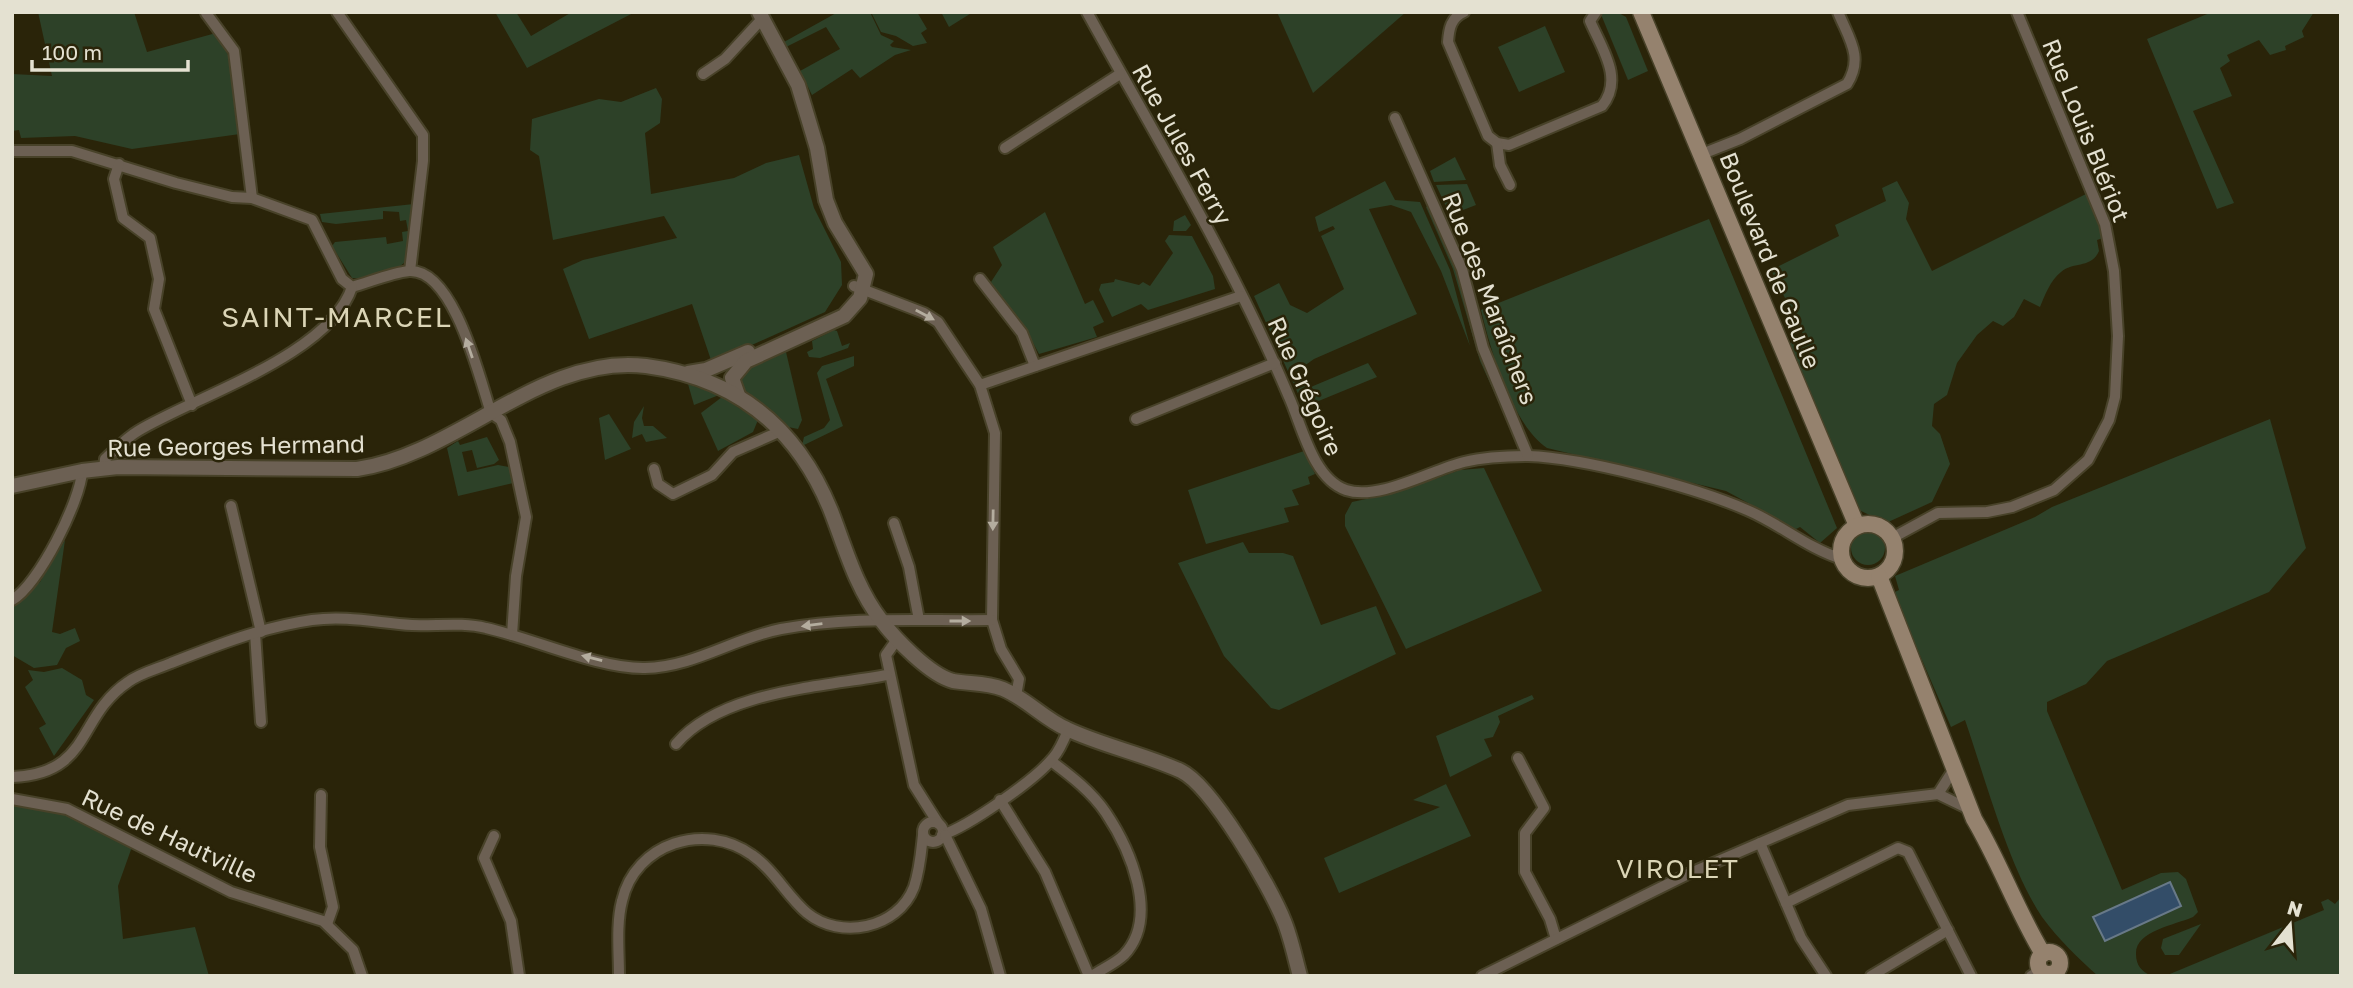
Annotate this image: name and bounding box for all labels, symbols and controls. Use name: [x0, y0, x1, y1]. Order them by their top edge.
scale bar: [32, 28, 187, 72]
street label: Rue Louis Blériot: [2037, 34, 2137, 226]
text: 100 m: [42, 39, 102, 65]
street label: Rue Jules Ferry: [1127, 59, 1239, 229]
street label: Boulevard de Gaulle: [1714, 148, 1828, 372]
street label: Rue des Maraîchers: [1437, 188, 1545, 408]
district label: SAINT-MARCEL: [221, 300, 453, 333]
one-way arrow: [916, 309, 935, 321]
street label: Rue Grégoire: [1262, 312, 1350, 460]
one-way arrow: [463, 338, 474, 359]
street label: Rue Georges Hermand: [107, 428, 365, 462]
one-way arrow: [988, 509, 999, 531]
one-way arrow: [949, 615, 971, 627]
one-way arrow: [801, 620, 823, 631]
one-way arrow: [581, 652, 603, 663]
street label: Rue de Hautville: [78, 782, 262, 888]
district label: VIROLET: [1616, 853, 1740, 884]
north arrow: [2255, 890, 2325, 960]
text: N: [2285, 895, 2305, 921]

